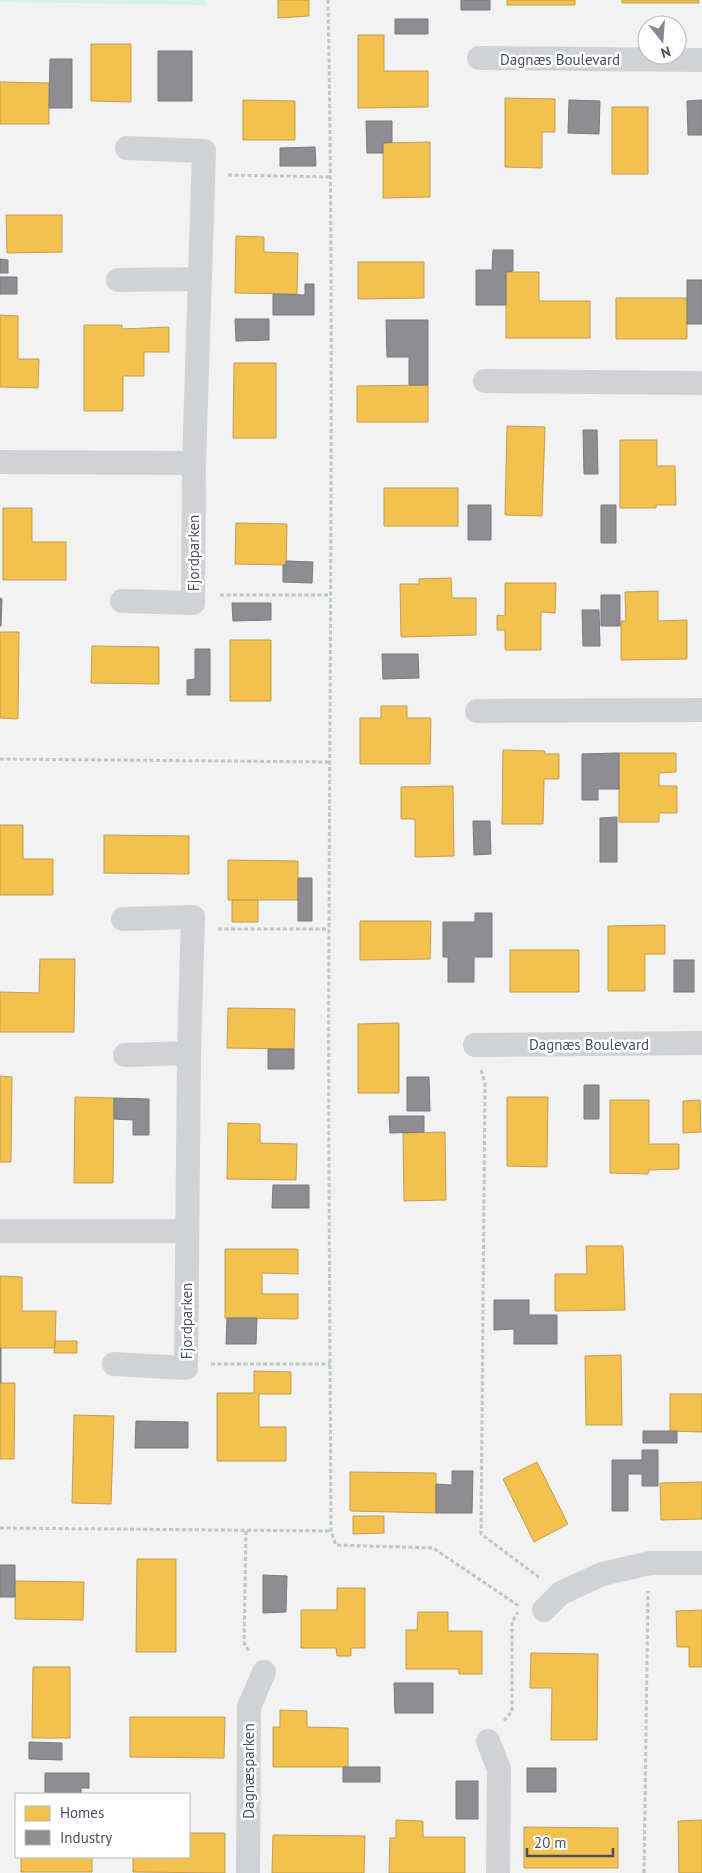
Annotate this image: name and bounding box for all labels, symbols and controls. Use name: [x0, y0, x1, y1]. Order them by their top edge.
north arrow: [637, 15, 687, 65]
text: N: [659, 42, 673, 62]
street label: Dagnæs Boulevard: [500, 50, 620, 69]
street label: Fjordparken: [184, 515, 203, 591]
street label: Dagnæs Boulevard: [529, 1035, 649, 1054]
street label: Fjordparken: [177, 1283, 196, 1359]
street label: Dagnæsparken: [239, 1723, 258, 1819]
legend: [15, 1793, 190, 1858]
text: Homes: [60, 1803, 104, 1822]
scale bar: [527, 1826, 613, 1858]
text: Industry: [60, 1828, 112, 1847]
text: 20 m: [534, 1833, 567, 1852]

